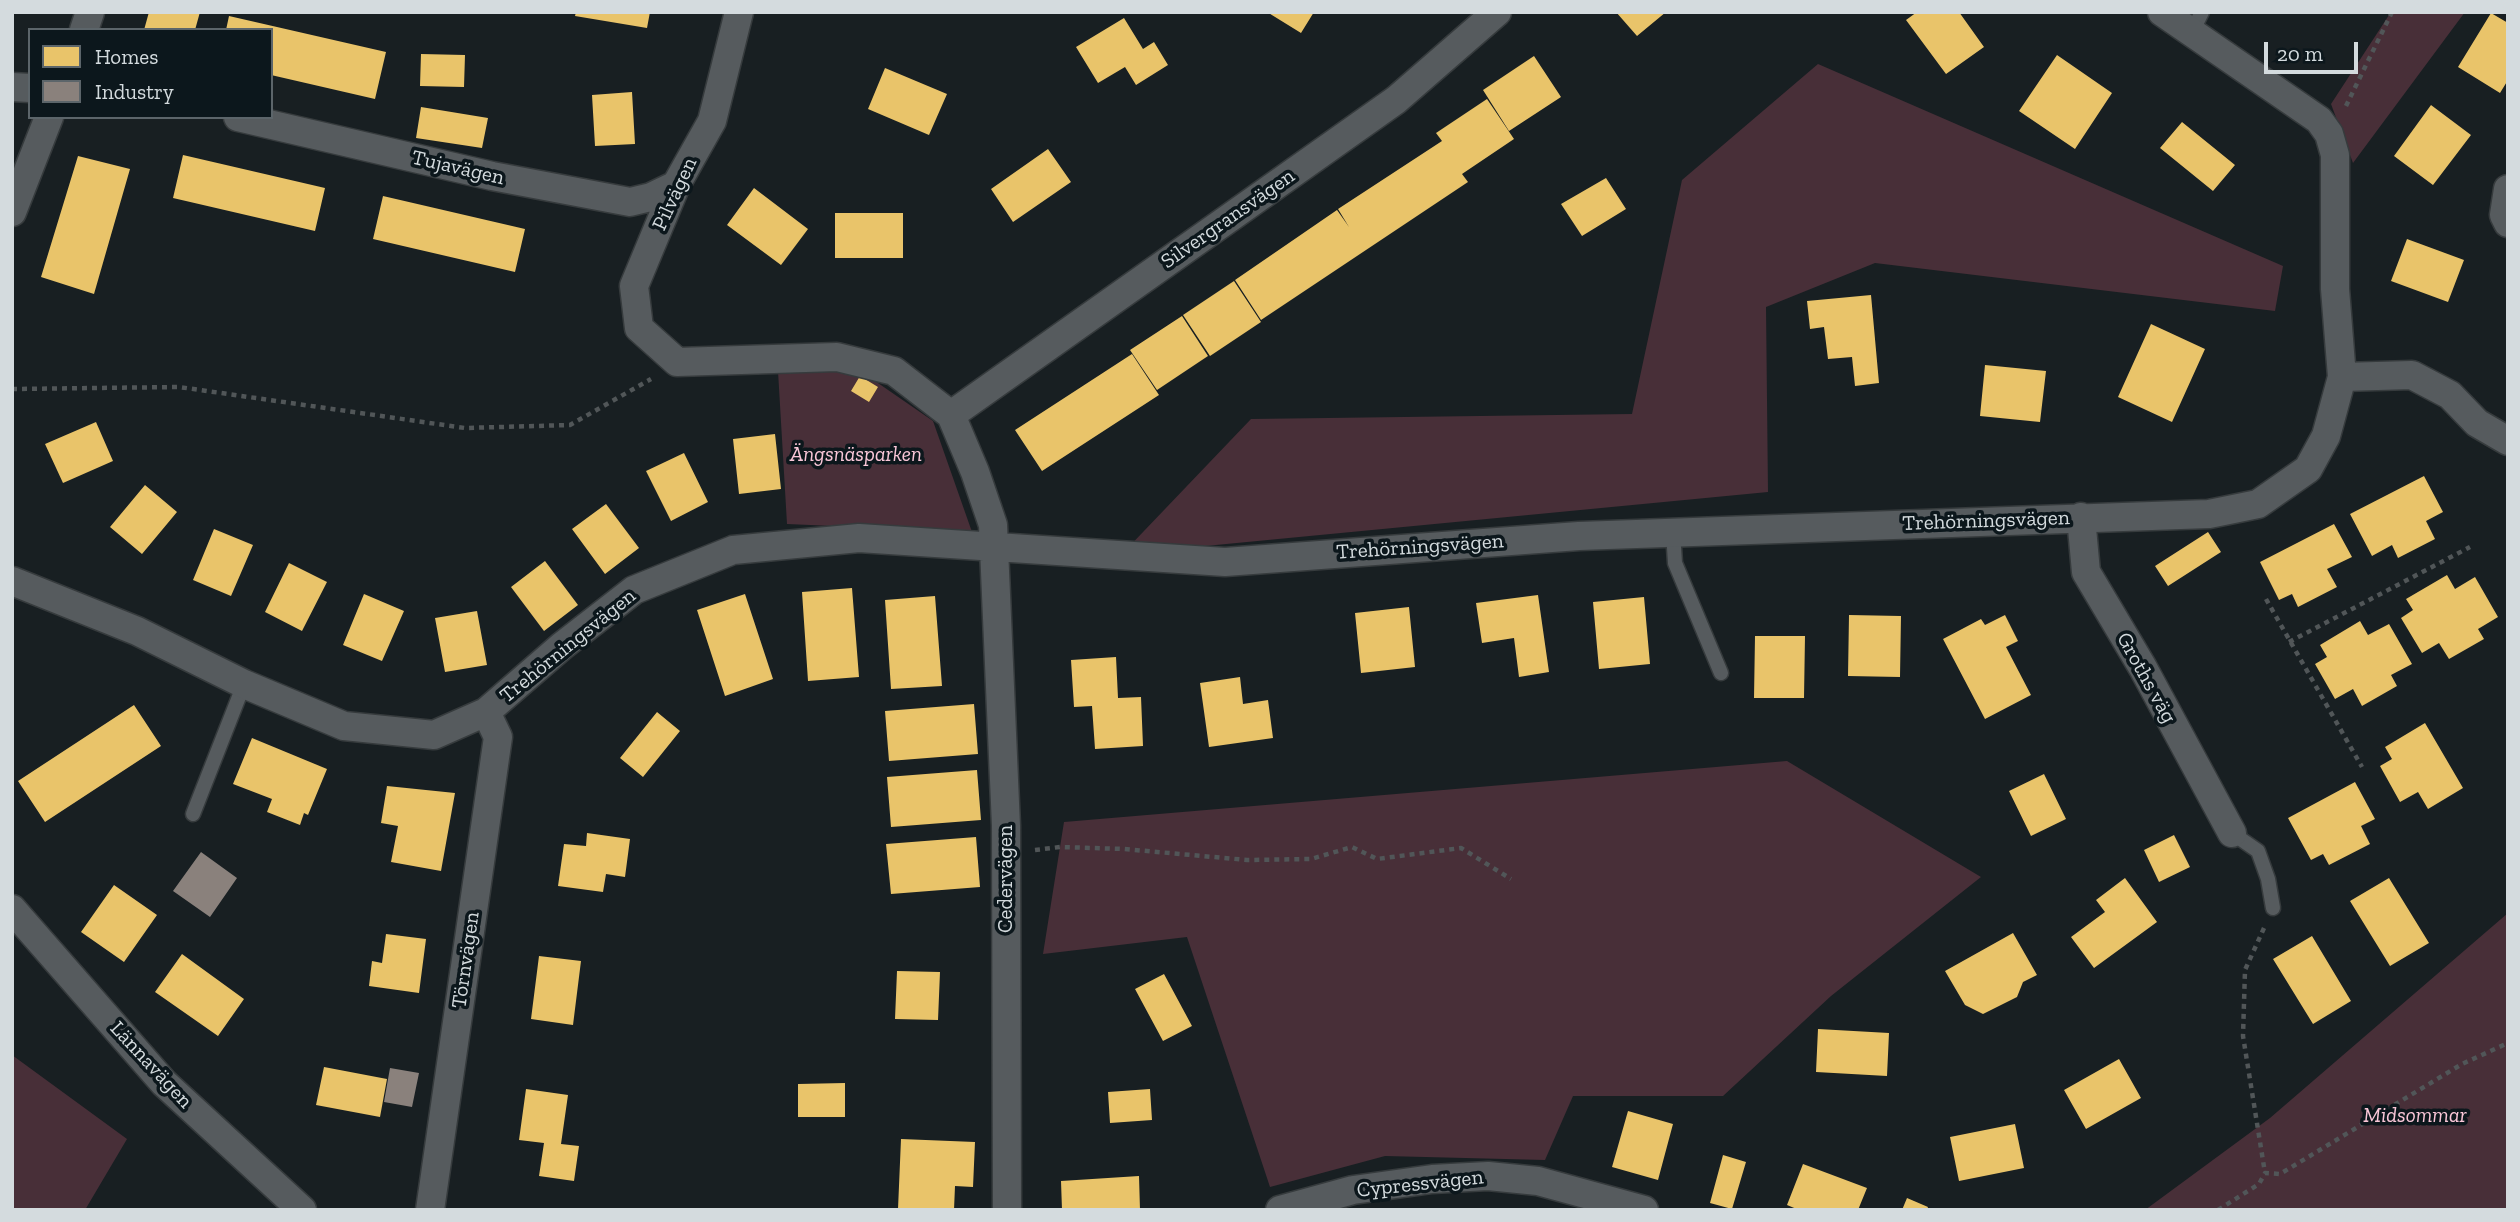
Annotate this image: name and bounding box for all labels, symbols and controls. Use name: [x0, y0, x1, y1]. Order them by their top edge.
legend: [28, 28, 273, 119]
scale bar: [2268, 28, 2362, 72]
text: 20 m: [2277, 41, 2323, 66]
text: Homes: [95, 44, 158, 69]
text: Industry: [95, 79, 174, 104]
street label: Tujavägen: [409, 145, 507, 191]
street label: Pilvägen: [647, 154, 703, 234]
street label: Silvergransvägen: [1156, 164, 1300, 274]
park label: Ängsnäsparken: [790, 442, 922, 468]
street label: Trehörningsvägen: [1902, 505, 2070, 537]
street label: Trehörningsvägen: [1336, 529, 1504, 565]
street label: Trehörningsvägen: [495, 583, 641, 709]
street label: Groths väg: [2111, 628, 2181, 728]
street label: Cedervägen: [993, 825, 1019, 933]
street label: Törnvägen: [447, 910, 485, 1010]
street label: Lännavägen: [104, 1016, 198, 1114]
park label: Midsommar: [2363, 1103, 2467, 1129]
street label: Cypressvägen: [1355, 1165, 1485, 1203]

